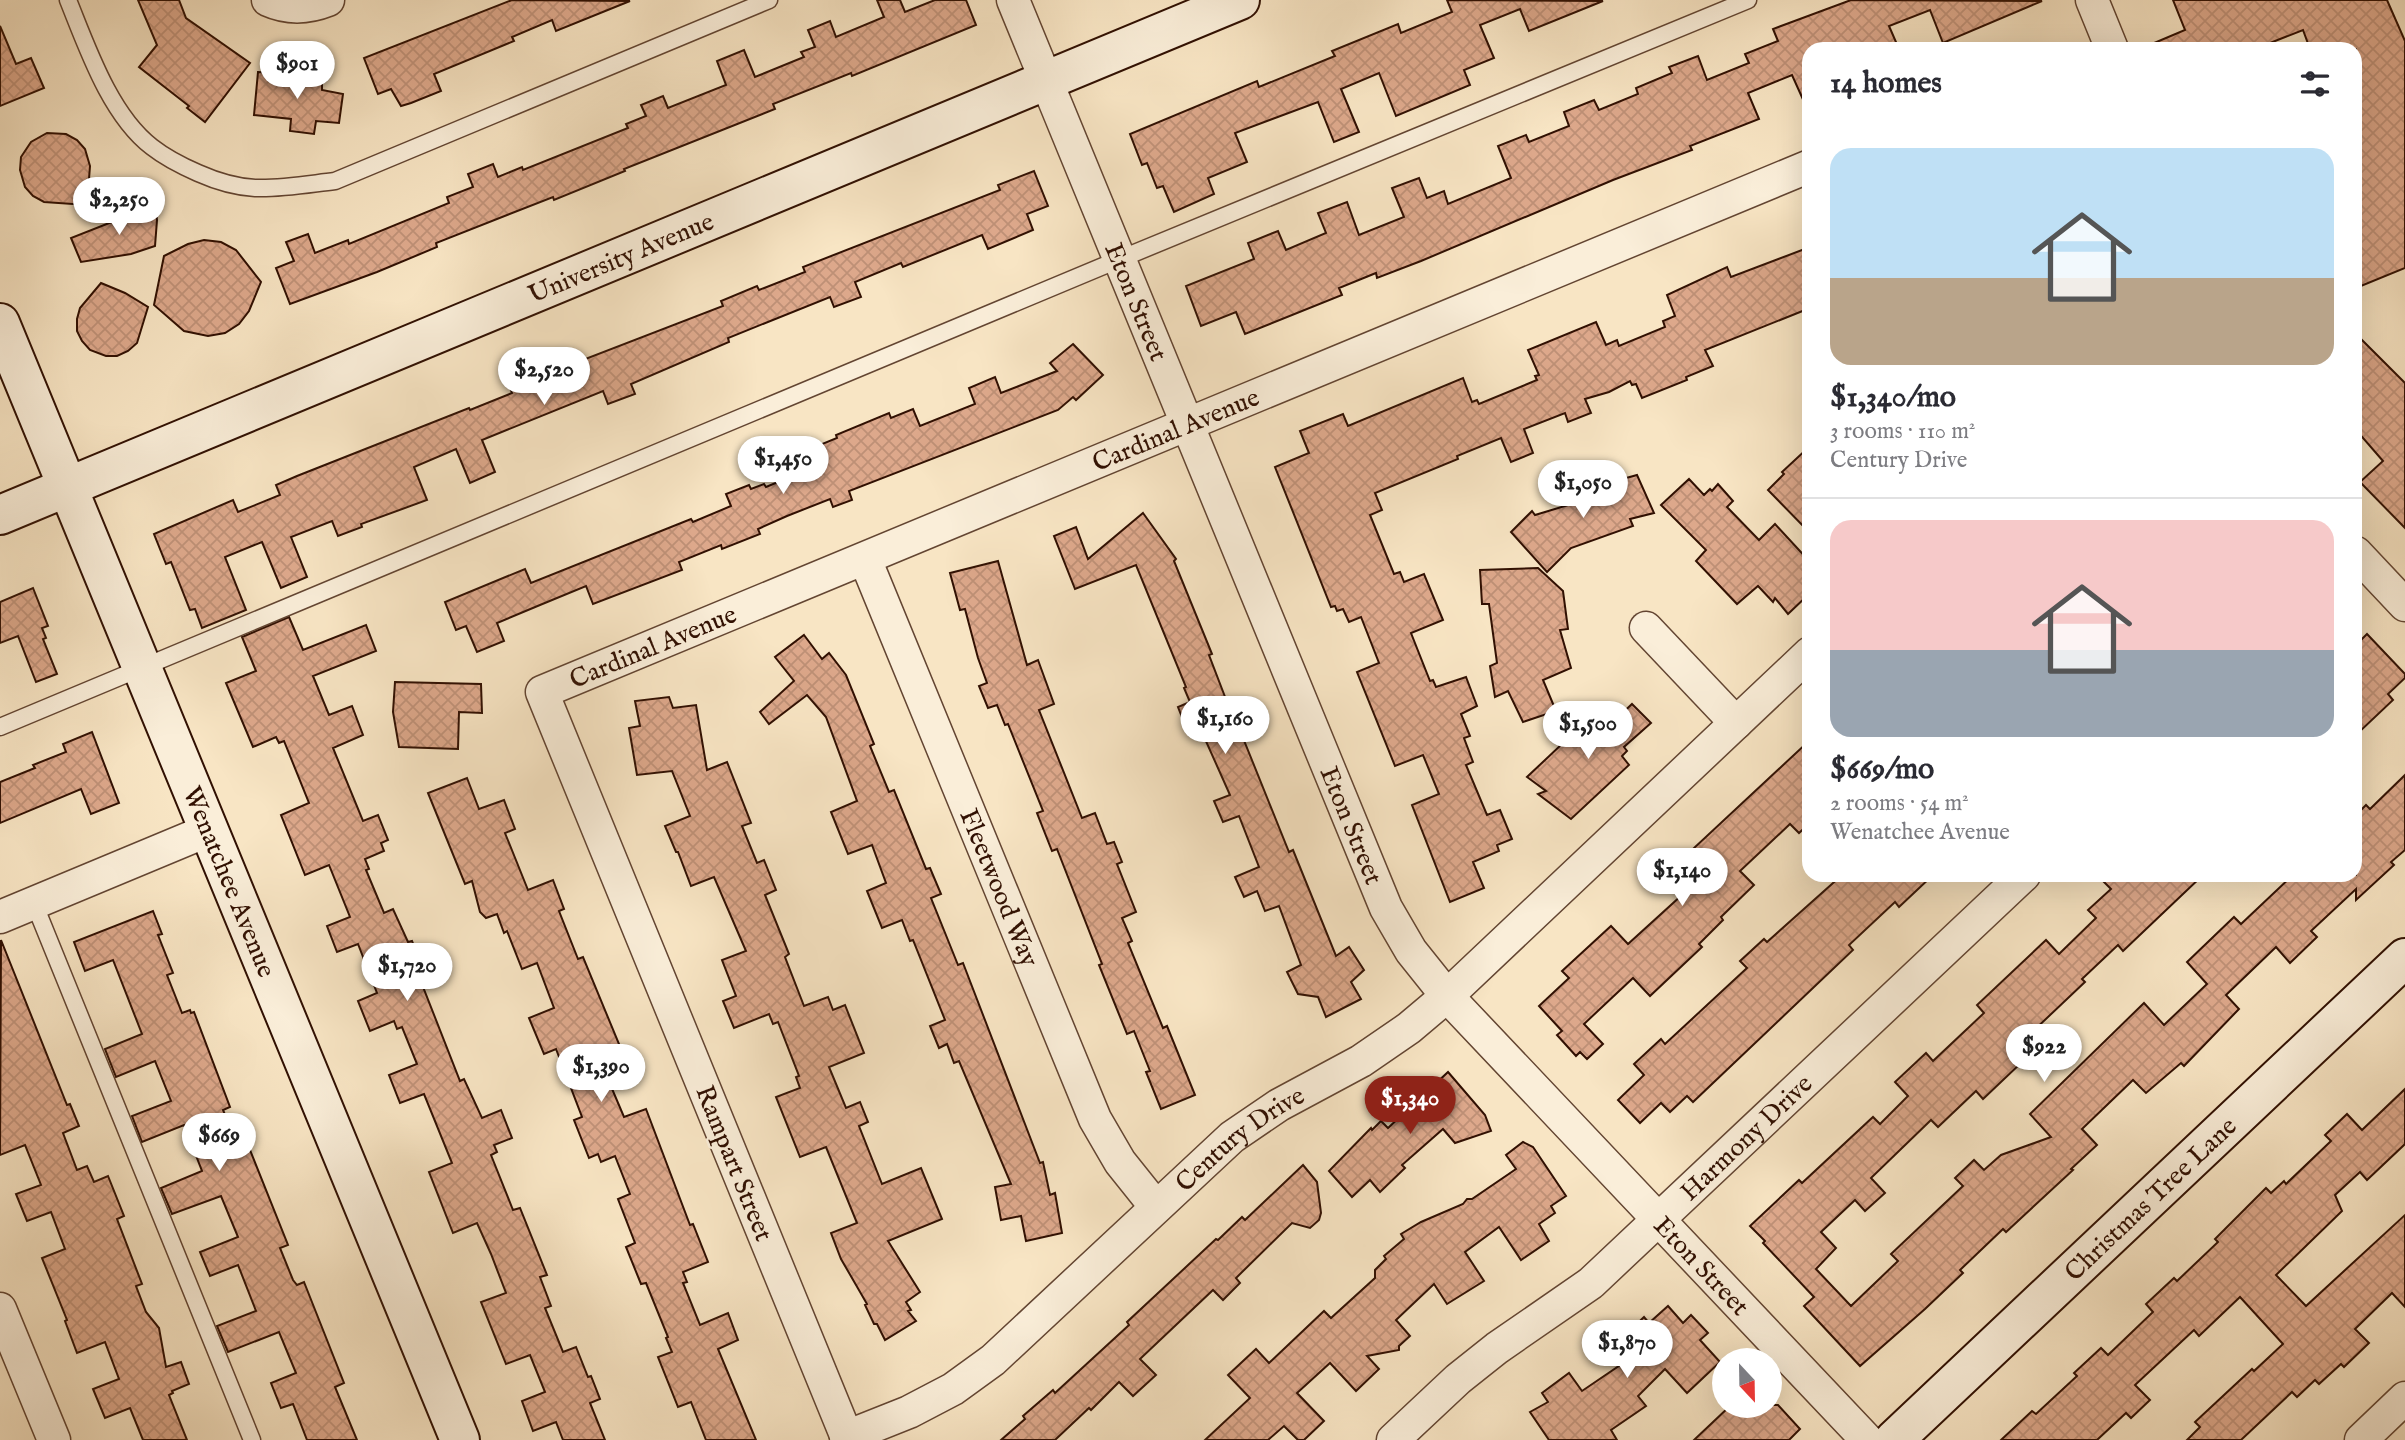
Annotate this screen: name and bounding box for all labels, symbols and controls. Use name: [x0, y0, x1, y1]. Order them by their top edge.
pin: $901: [256, 42, 338, 101]
text: $901: [276, 49, 318, 78]
text: 14 homes: [1830, 65, 1942, 103]
icon: filters: [2296, 65, 2334, 103]
pin: $2,250: [62, 177, 176, 237]
text: $2,250: [89, 185, 149, 214]
icon: home: [2019, 194, 2145, 320]
street label: University Avenue: [523, 205, 719, 312]
street label: Eton Street: [1096, 238, 1175, 366]
pin: $2,520: [487, 348, 601, 407]
text: $2,520: [514, 355, 574, 384]
text: $1,340/mo: [1830, 379, 1956, 417]
street label: Cardinal Avenue: [1088, 381, 1264, 480]
text: 3 rooms · 110 m²: [1830, 417, 1975, 446]
pin: $1,450: [726, 436, 840, 496]
text: $1,450: [754, 444, 812, 473]
text: Century Drive: [1830, 446, 1967, 475]
pin: $1,050: [1526, 461, 1640, 520]
text: $1,050: [1554, 468, 1612, 497]
icon: home: [2019, 566, 2145, 692]
street label: Cardinal Avenue: [565, 598, 742, 697]
pin: $1,160: [1168, 696, 1282, 756]
pin: $1,500: [1531, 702, 1645, 761]
text: $1,160: [1197, 704, 1254, 733]
text: $1,500: [1559, 709, 1617, 738]
text: $669/mo: [1830, 751, 1934, 789]
street label: Eton Street: [1312, 762, 1390, 890]
street label: Wenatchee Avenue: [175, 782, 283, 982]
text: 2 rooms · 54 m²: [1830, 789, 1969, 818]
street label: Fleetwood Way: [951, 804, 1046, 972]
text: Wenatchee Avenue: [1830, 818, 2010, 847]
pin: $1,140: [1625, 848, 1739, 908]
text: $1,140: [1653, 856, 1711, 885]
pin: $1,720: [350, 944, 464, 1003]
text: $1,720: [377, 951, 437, 980]
pin: $922: [2003, 1024, 2085, 1084]
text: $922: [2022, 1032, 2066, 1061]
pin: $1,390: [544, 1044, 658, 1104]
text: $1,390: [572, 1052, 630, 1081]
street label: Harmony Drive: [1674, 1068, 1820, 1208]
pin: $1,340: [1353, 1076, 1467, 1136]
street label: Century Drive: [1169, 1079, 1311, 1200]
street label: Rampart Street: [687, 1081, 780, 1246]
text: $1,340: [1381, 1084, 1439, 1113]
street label: Christmas Tree Lane: [2058, 1110, 2244, 1289]
pin: $669: [178, 1114, 260, 1173]
text: $669: [198, 1121, 240, 1150]
street label: Eton Street: [1646, 1210, 1756, 1323]
pin: $1,870: [1570, 1320, 1684, 1380]
text: $1,870: [1598, 1328, 1656, 1357]
north arrow: [1712, 1348, 1782, 1418]
map controls: [1712, 1348, 1782, 1418]

